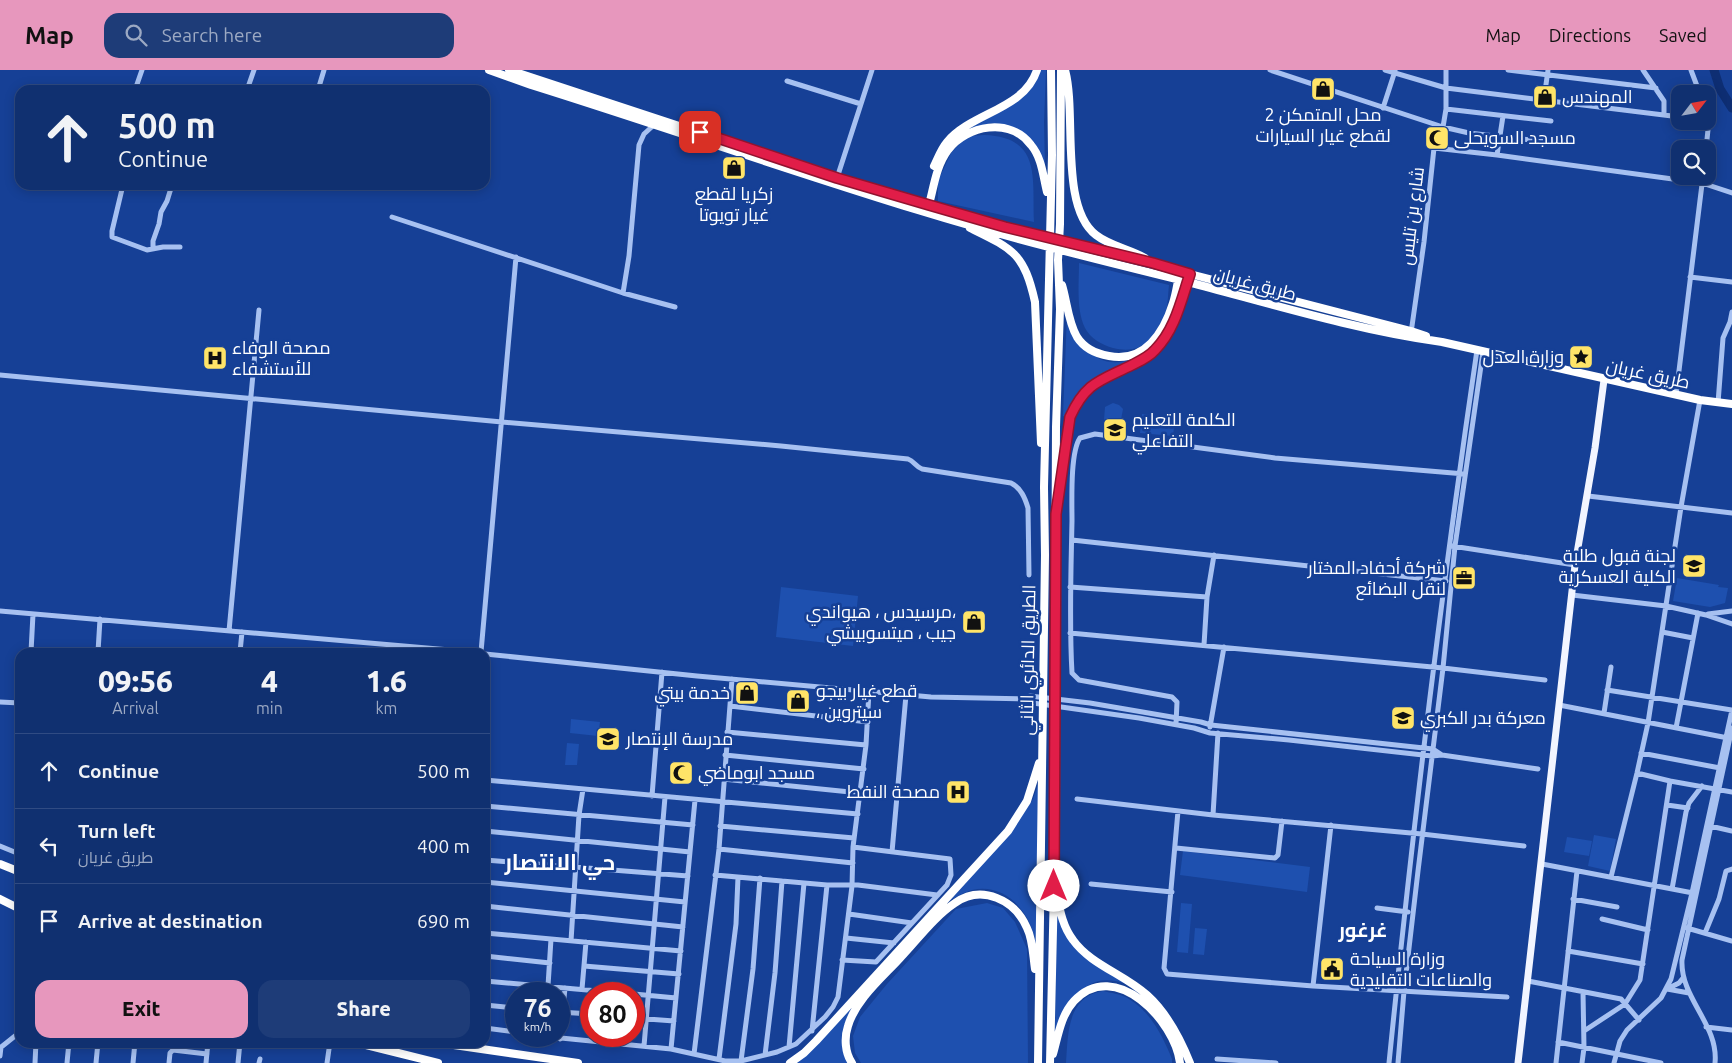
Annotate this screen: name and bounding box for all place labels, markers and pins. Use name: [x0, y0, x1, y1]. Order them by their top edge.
shop icon: محل المتمكن 2 لقطع غيار السيارات: [1310, 76, 1336, 102]
shop icon: المهندس: [1532, 84, 1558, 110]
place label: المهندس: [1562, 86, 1633, 108]
place label: محل المتمكن 2 لقطع غيار السيارات: [1255, 104, 1391, 148]
pin: [679, 111, 721, 153]
mosque icon: مسجد السويحلى: [1424, 125, 1450, 151]
place label: مسجد السويحلى: [1454, 127, 1576, 149]
shop icon: زكريا لقطع غيار تويوتا: [721, 155, 747, 181]
place label: زكريا لقطع غيار تويوتا: [695, 183, 773, 226]
place label: مصحة الوفاء للأستشفاء: [232, 337, 331, 378]
place icon: وزارة العدل: [1568, 344, 1594, 370]
hospital icon: مصحة الوفاء للأستشفاء: [202, 345, 228, 371]
place label: وزارة العدل: [1482, 346, 1564, 368]
place label: الكلمة للتعليم التفاعلي: [1132, 409, 1236, 455]
school or university icon: الكلمة للتعليم التفاعلي: [1102, 417, 1128, 443]
place label: لجنة قبول طلبة الكلية العسكرية: [1558, 545, 1676, 588]
school or university icon: لجنة قبول طلبة الكلية العسكرية: [1681, 553, 1707, 579]
place label: شركة أحفاد المختار لنقل البضائع: [1307, 557, 1446, 601]
office icon: شركة أحفاد المختار لنقل البضائع: [1451, 565, 1477, 591]
place label: مرسيدس ، هيواندي، جيب ، ميتسوبيشي: [806, 601, 956, 646]
shop icon: مرسيدس ، هيواندي، جيب ، ميتسوبيشي: [961, 609, 987, 635]
shop icon: خدمة بيتي: [734, 680, 760, 706]
place label: قطع غيار بيجو ، سيتروين: [816, 680, 917, 723]
place label: خدمة بيتي: [654, 682, 730, 707]
shop icon: قطع غيار بيجو ، سيتروين: [785, 688, 811, 714]
school or university icon: معركة بدر الكبري: [1390, 705, 1416, 731]
place label: معركة بدر الكبري: [1420, 707, 1546, 732]
school or university icon: مدرسة الإنتصار: [595, 726, 621, 752]
place label: مدرسة الإنتصار: [625, 728, 733, 750]
mosque icon: مسجد ابوماضي: [668, 760, 694, 786]
place label: مسجد ابوماضي: [698, 762, 815, 786]
hospital icon: مصحة النفط: [945, 779, 971, 805]
place label: مصحة النفط: [847, 781, 940, 801]
place label: وزارة السياحة والصناعات التقليدية: [1350, 948, 1492, 991]
public building icon: وزارة السياحة والصناعات التقليدية: [1319, 956, 1345, 982]

